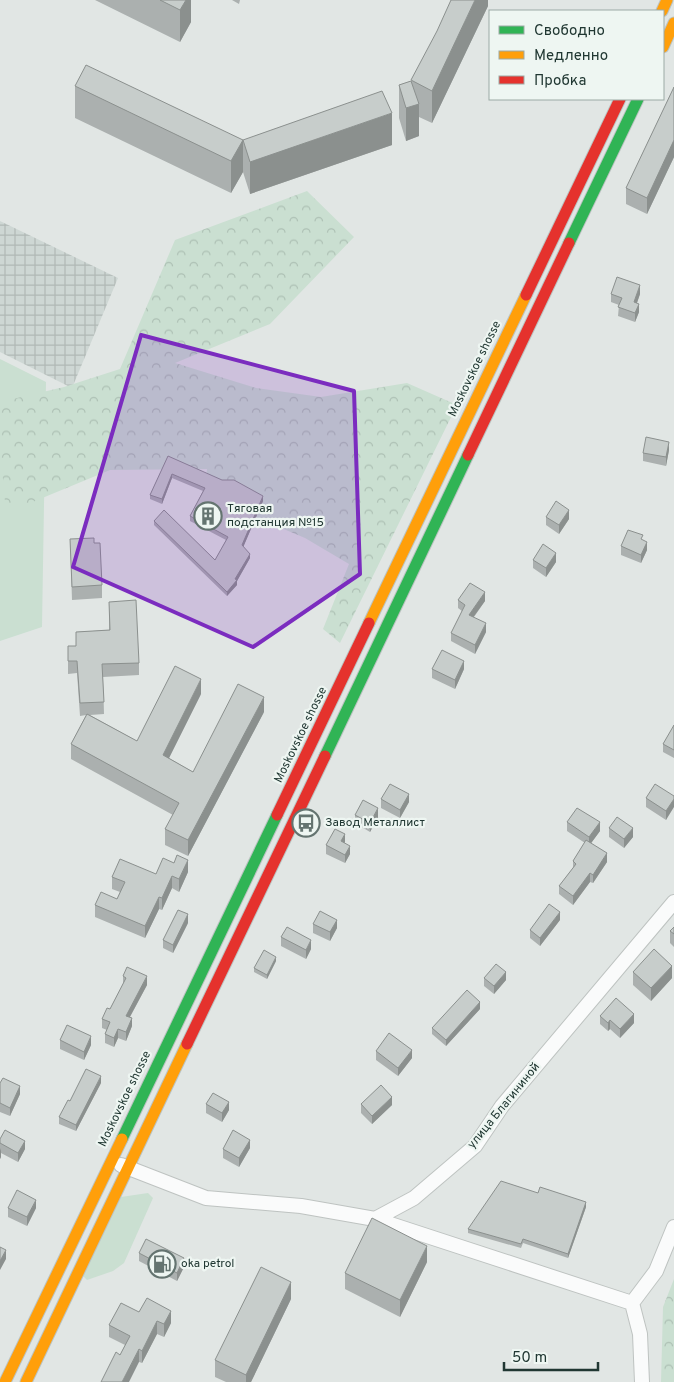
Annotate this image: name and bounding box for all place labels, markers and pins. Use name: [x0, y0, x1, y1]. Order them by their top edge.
building icon: Тяговая подстанция №15: [193, 501, 223, 531]
place label: Тяговая подстанция №15: [227, 501, 324, 531]
bus stop icon: Завод Металлист: [291, 808, 321, 838]
place label: Завод Металлист: [325, 815, 426, 831]
fuel station icon: oka petrol: [147, 1249, 177, 1279]
place label: oka petrol: [181, 1256, 234, 1272]

